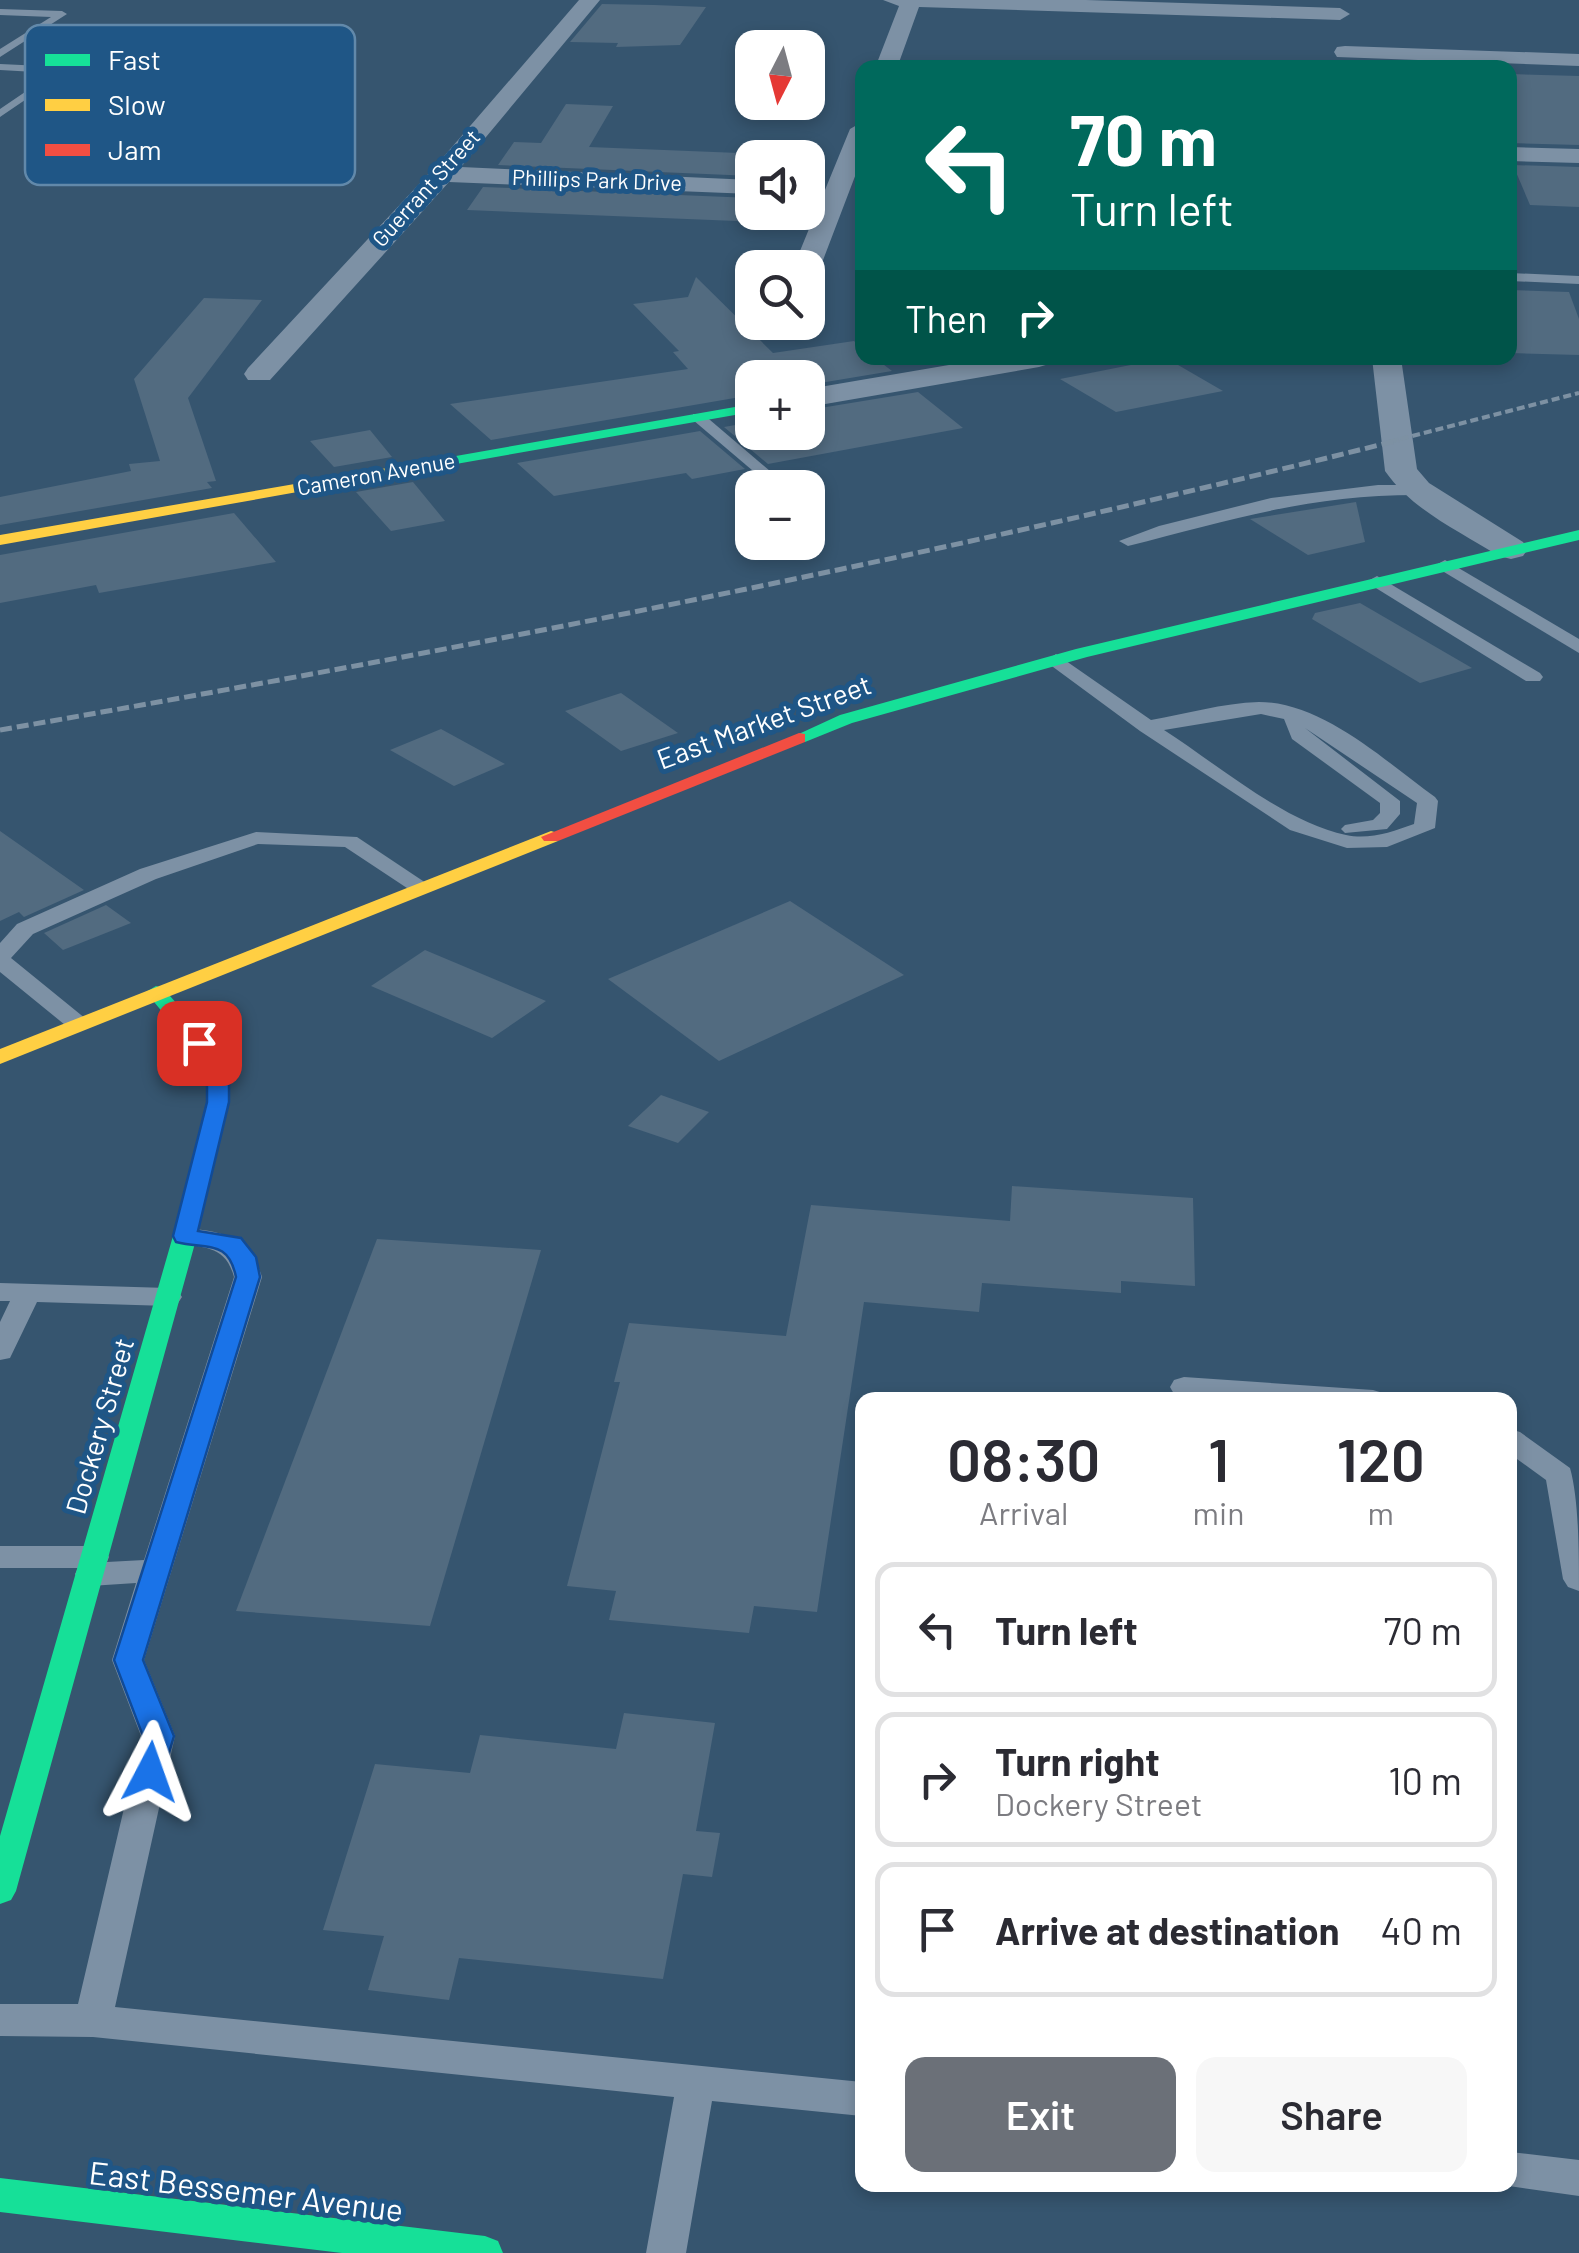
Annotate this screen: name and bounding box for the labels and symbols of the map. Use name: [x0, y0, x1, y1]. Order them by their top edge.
legend: [25, 25, 355, 185]
north arrow: [735, 30, 825, 120]
text: Fast: [108, 42, 161, 76]
text: Slow: [108, 87, 166, 121]
street label: Guerrant Street: [366, 123, 485, 251]
text: Jam: [108, 132, 162, 166]
street label: Phillips Park Drive: [512, 163, 682, 195]
street label: Cameron Avenue: [295, 446, 457, 500]
street label: East Market Street: [652, 667, 875, 776]
pin: [157, 1001, 242, 1086]
street label: Dockery Street: [58, 1334, 140, 1518]
position arrow: [98, 1720, 202, 1824]
street label: East Bessemer Avenue: [87, 2152, 406, 2228]

